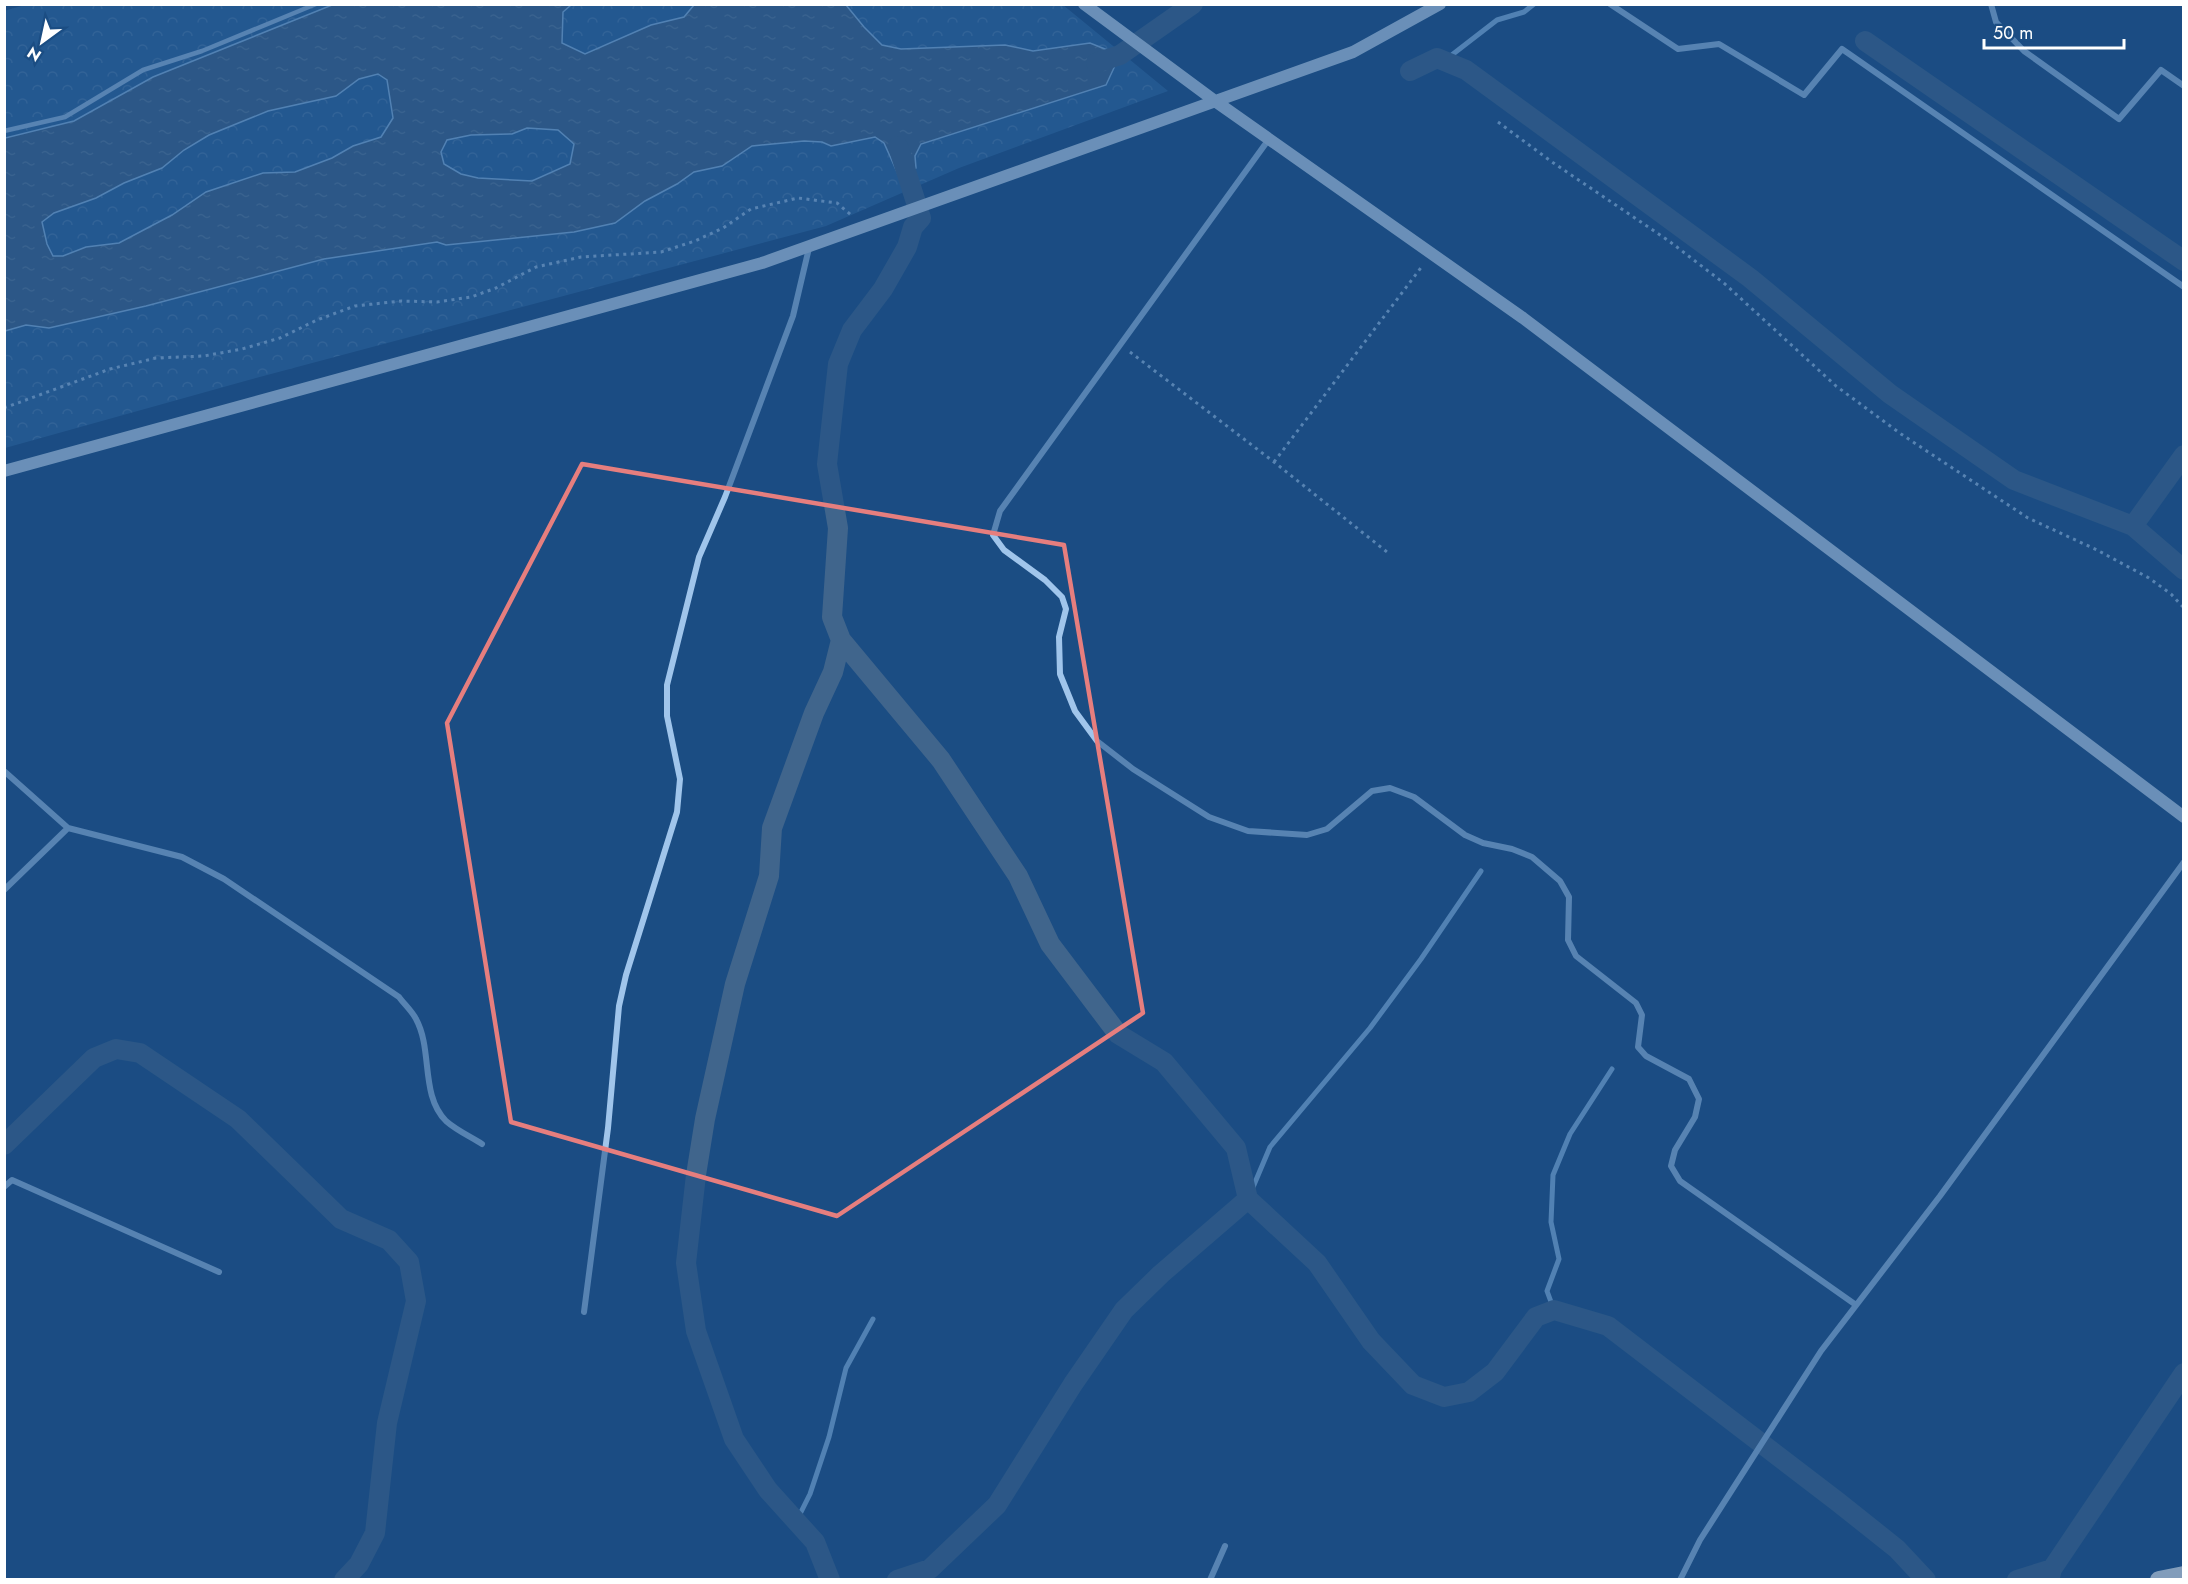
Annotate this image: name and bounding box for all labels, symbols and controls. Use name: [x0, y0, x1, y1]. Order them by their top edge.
north arrow: [12, 12, 72, 72]
scale bar: [1984, 12, 2124, 50]
text: 50 m: [1993, 20, 2033, 46]
text: N: [23, 41, 46, 67]

